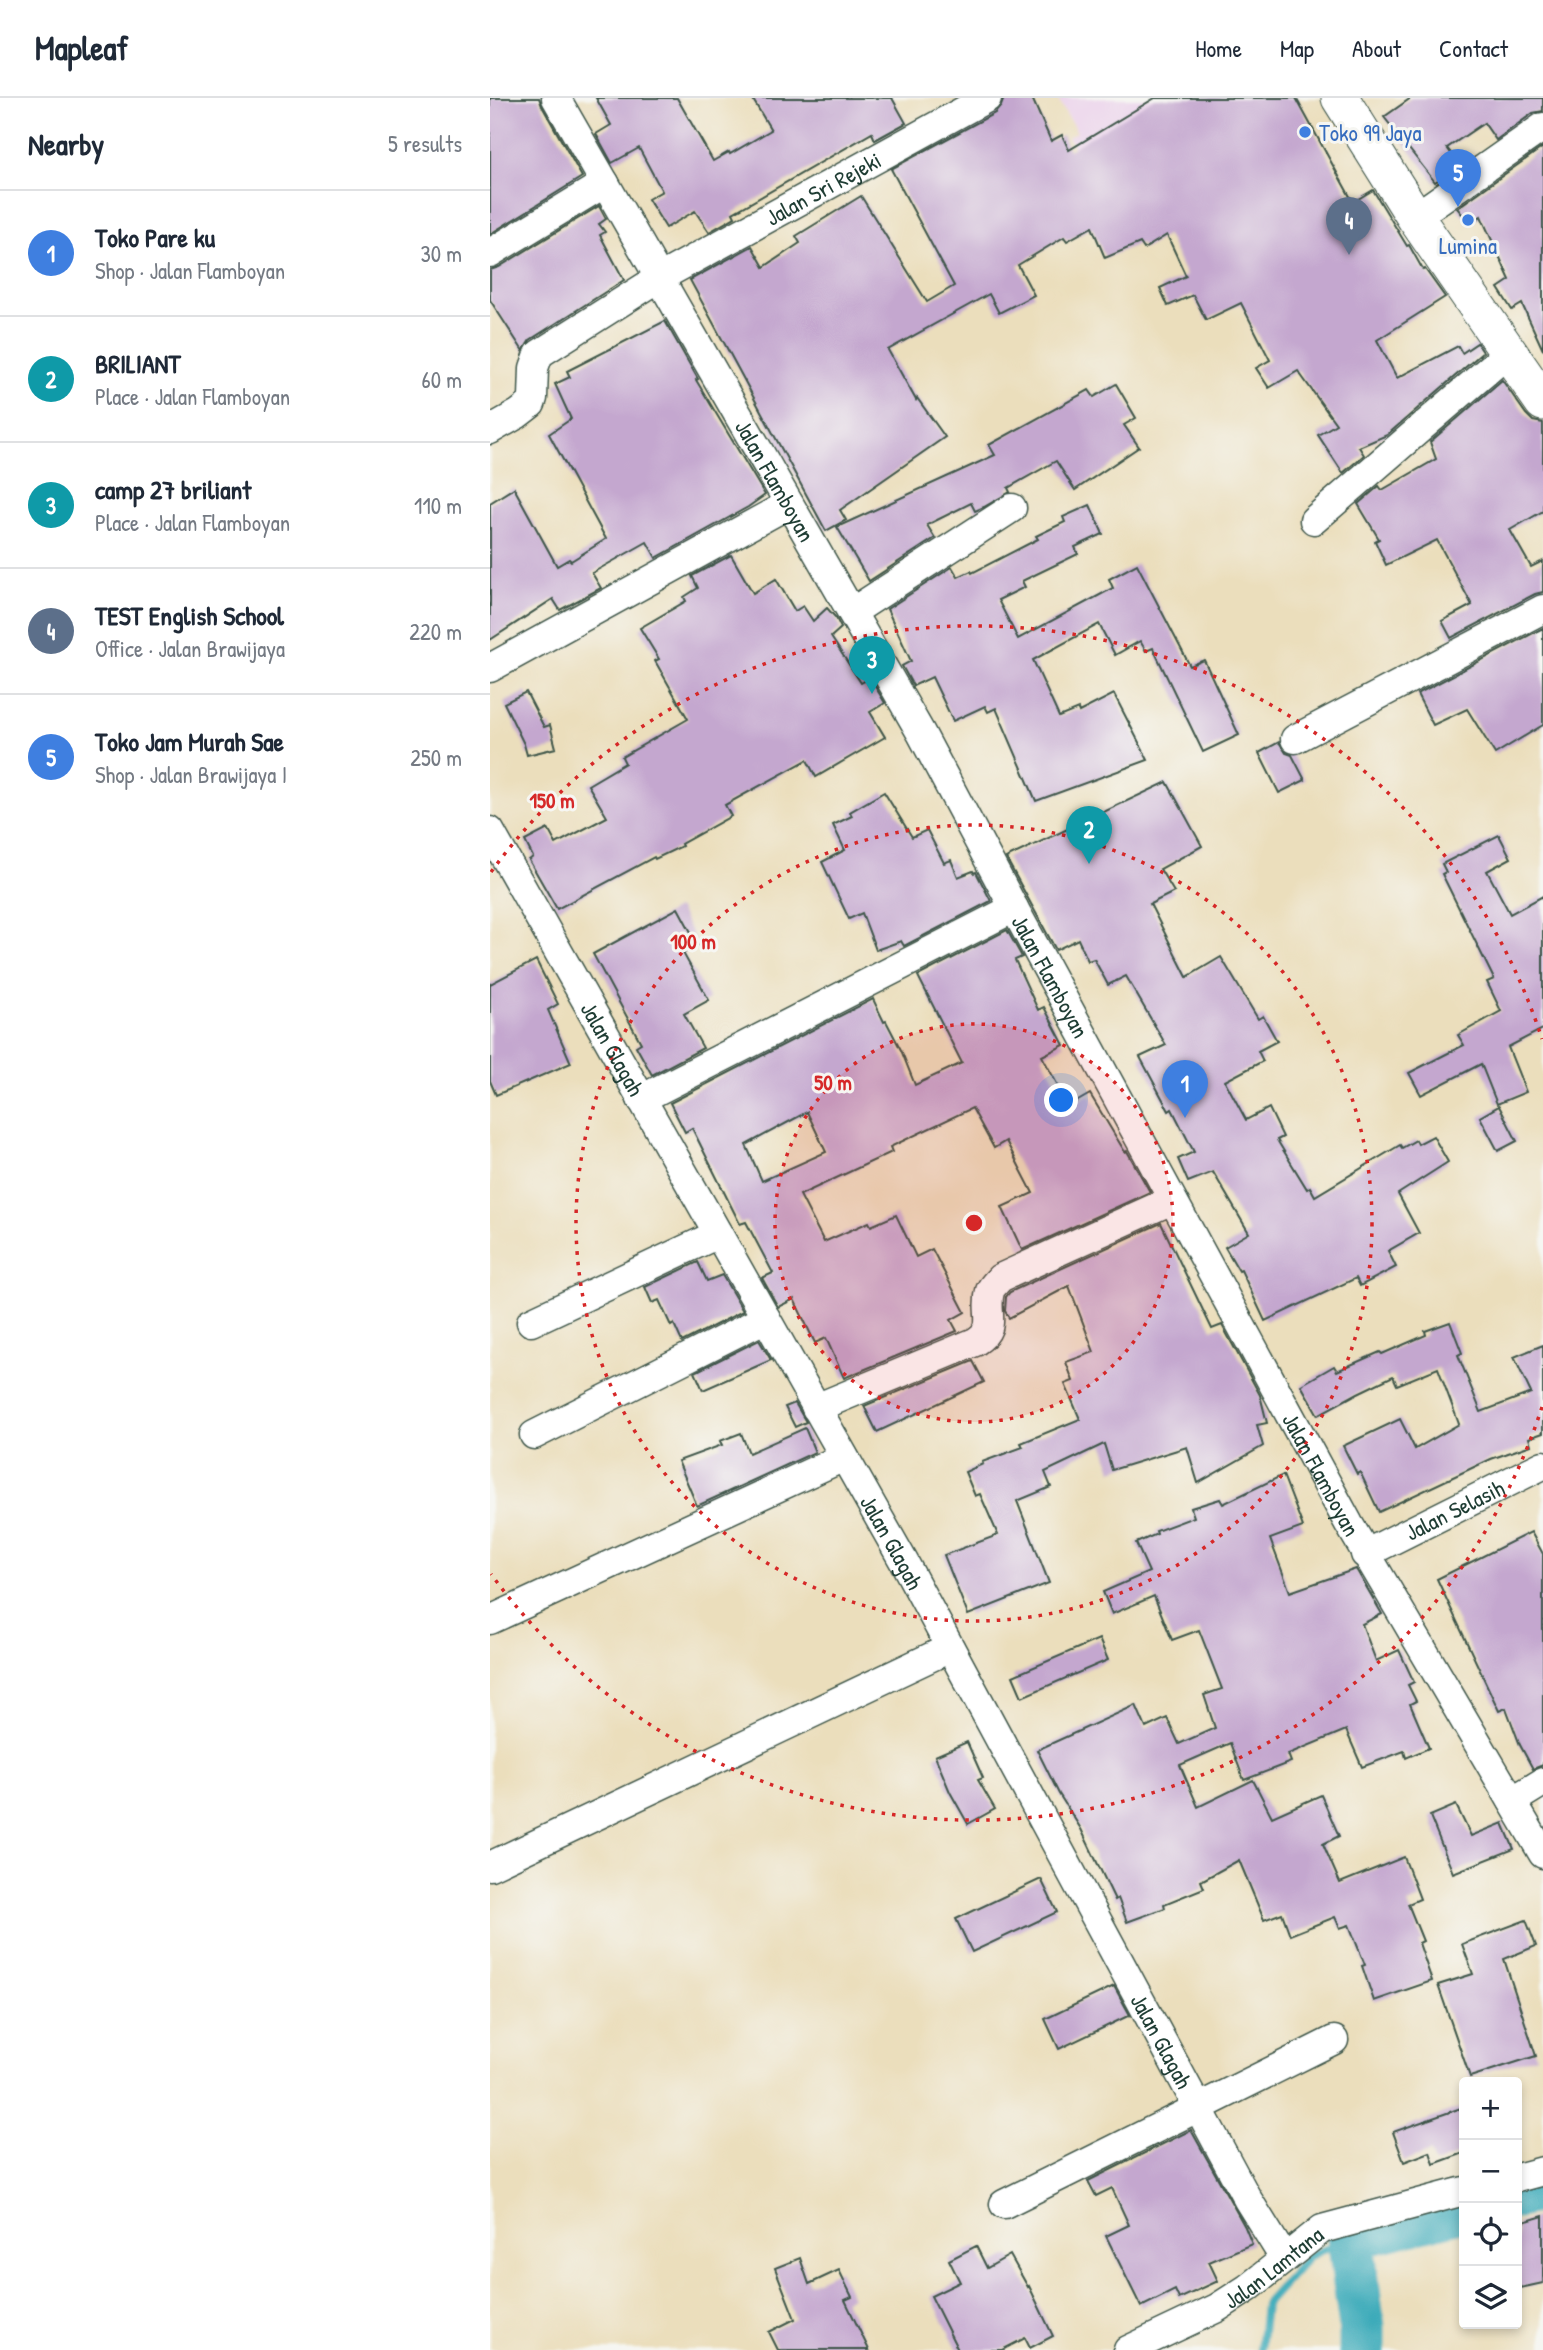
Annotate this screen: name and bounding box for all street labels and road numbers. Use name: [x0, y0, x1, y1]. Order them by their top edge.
street label: Jalan Sri Rejeki: [760, 144, 886, 232]
street label: Jalan Flamboyan: [729, 414, 823, 547]
street label: Jalan Flamboyan: [1005, 909, 1097, 1043]
street label: Jalan Glagah: [574, 996, 652, 1102]
street label: Jalan Flamboyan: [1276, 1407, 1368, 1541]
street label: Jalan Selasih: [1400, 1471, 1510, 1547]
street label: Jalan Glagah: [854, 1489, 931, 1595]
street label: Jalan Glagah: [1124, 1988, 1201, 2094]
street label: Jalan Lamtana: [1217, 2219, 1329, 2315]

